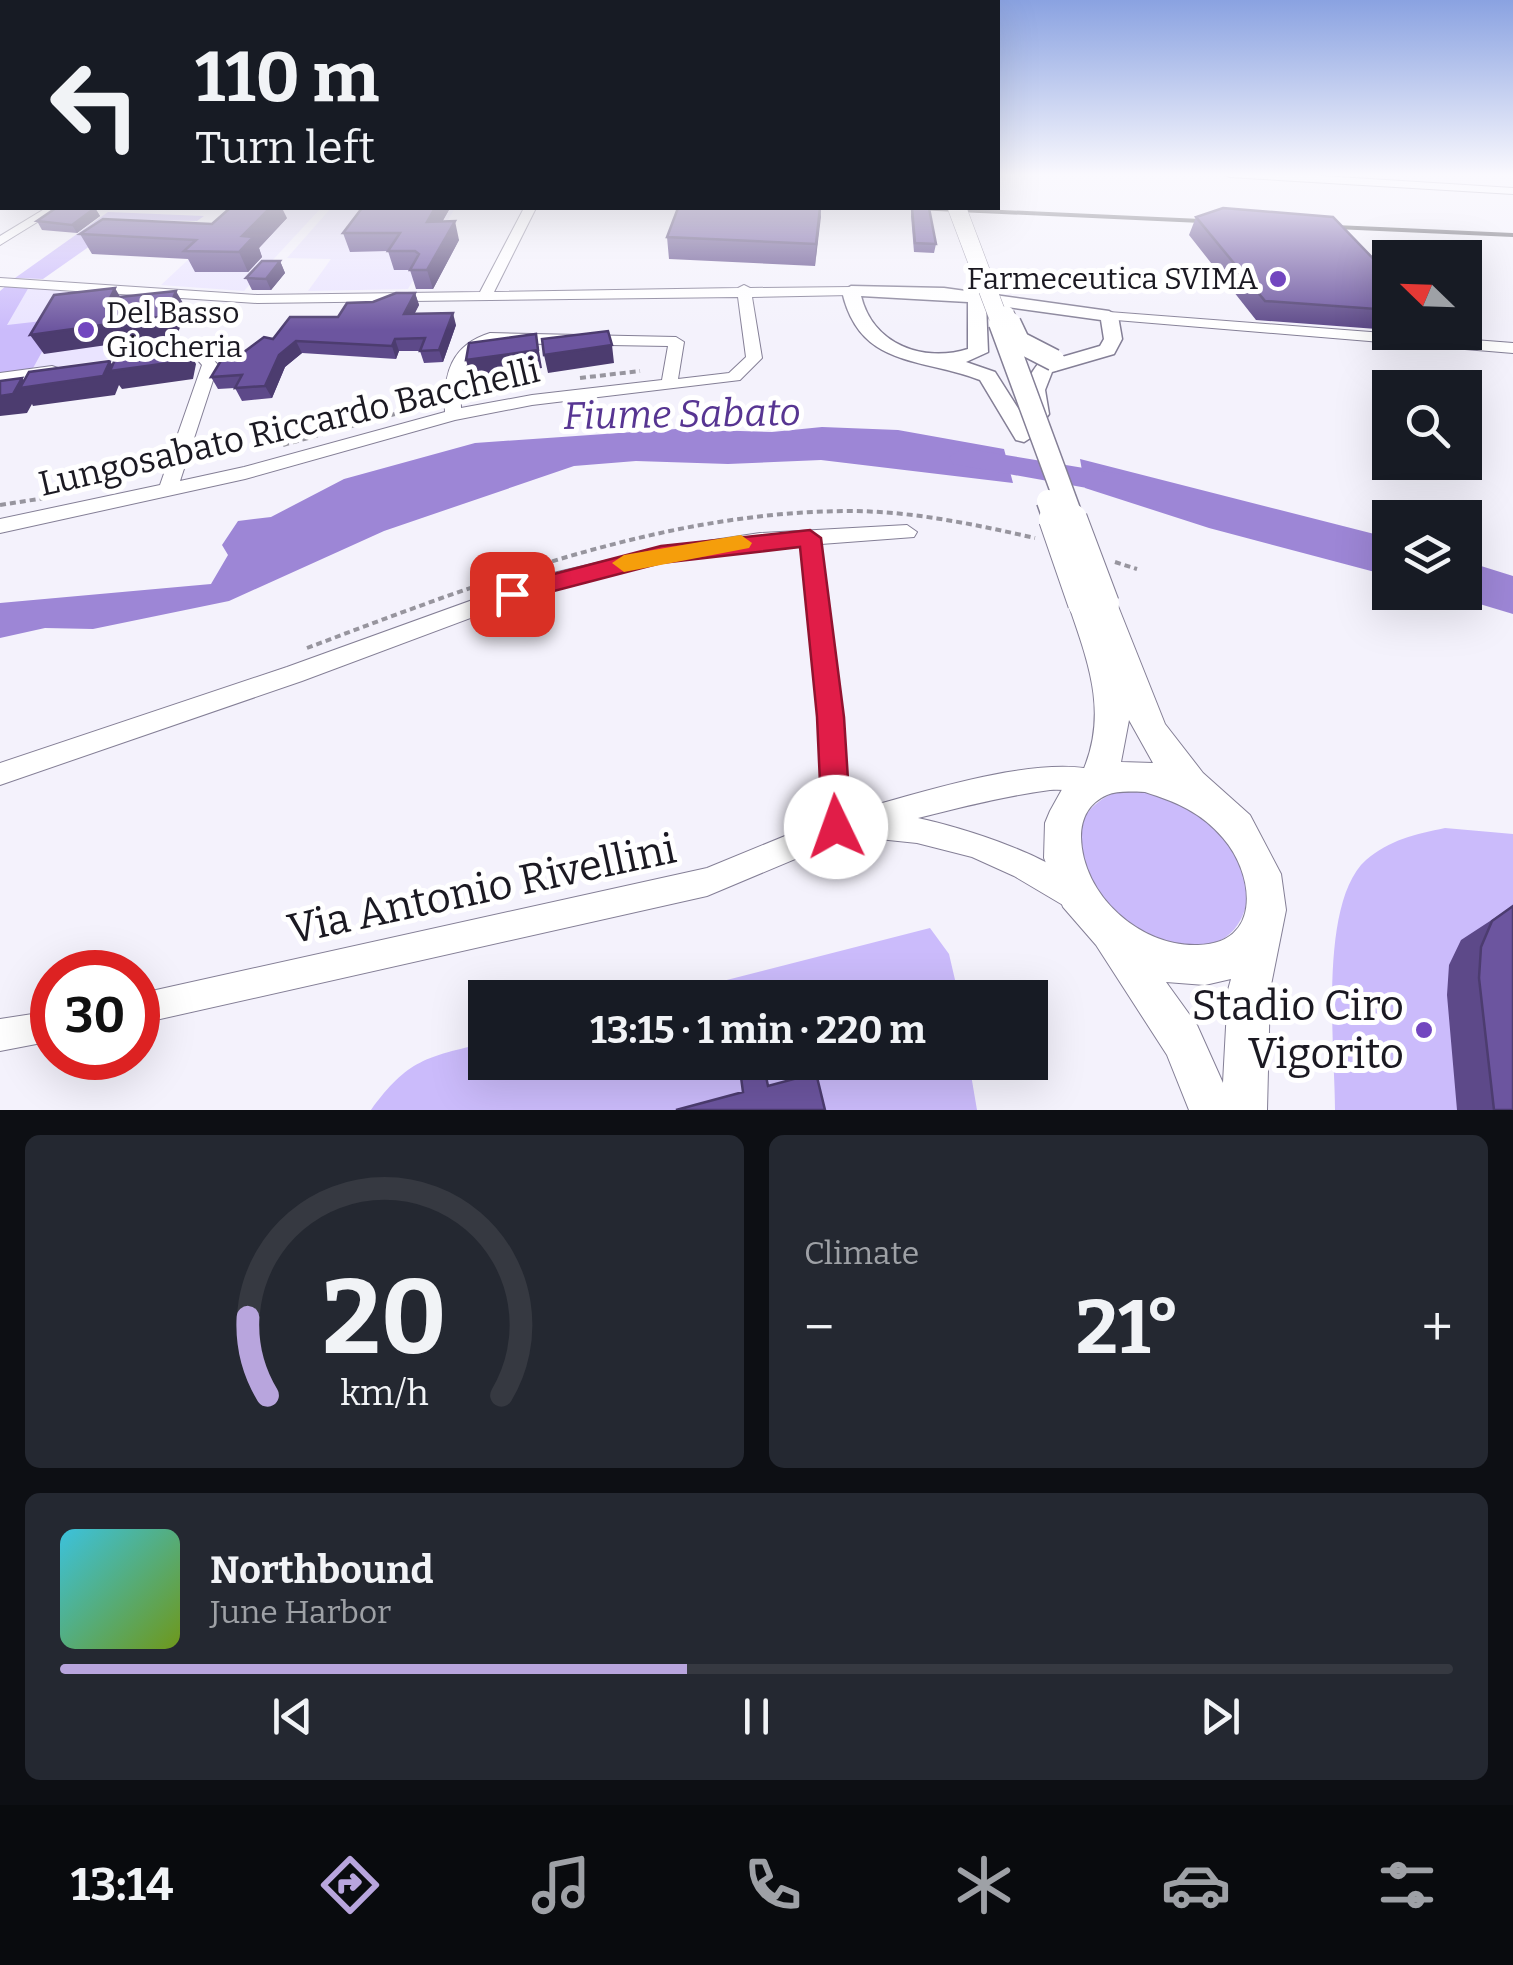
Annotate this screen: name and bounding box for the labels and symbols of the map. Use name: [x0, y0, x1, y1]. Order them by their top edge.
north arrow: [1372, 240, 1482, 350]
place label: Farmeceutica SVIMA: [967, 261, 1259, 297]
marker: Farmeceutica SVIMA: [1267, 268, 1289, 290]
place label: Del Basso Giocheria: [106, 295, 242, 365]
marker: Del Basso Giocheria: [75, 319, 97, 341]
street label: Lungosabato Riccardo Bacchelli: [34, 349, 544, 505]
water label: Fiume Sabato: [563, 389, 801, 439]
pin: [470, 552, 555, 637]
position arrow: [784, 775, 888, 879]
street label: Via Antonio Rivellini: [283, 823, 681, 955]
speed limit sign: 30: [30, 950, 160, 1080]
place label: Stadio Ciro Vigorito: [1192, 981, 1404, 1079]
marker: Stadio Ciro Vigorito: [1413, 1019, 1435, 1041]

